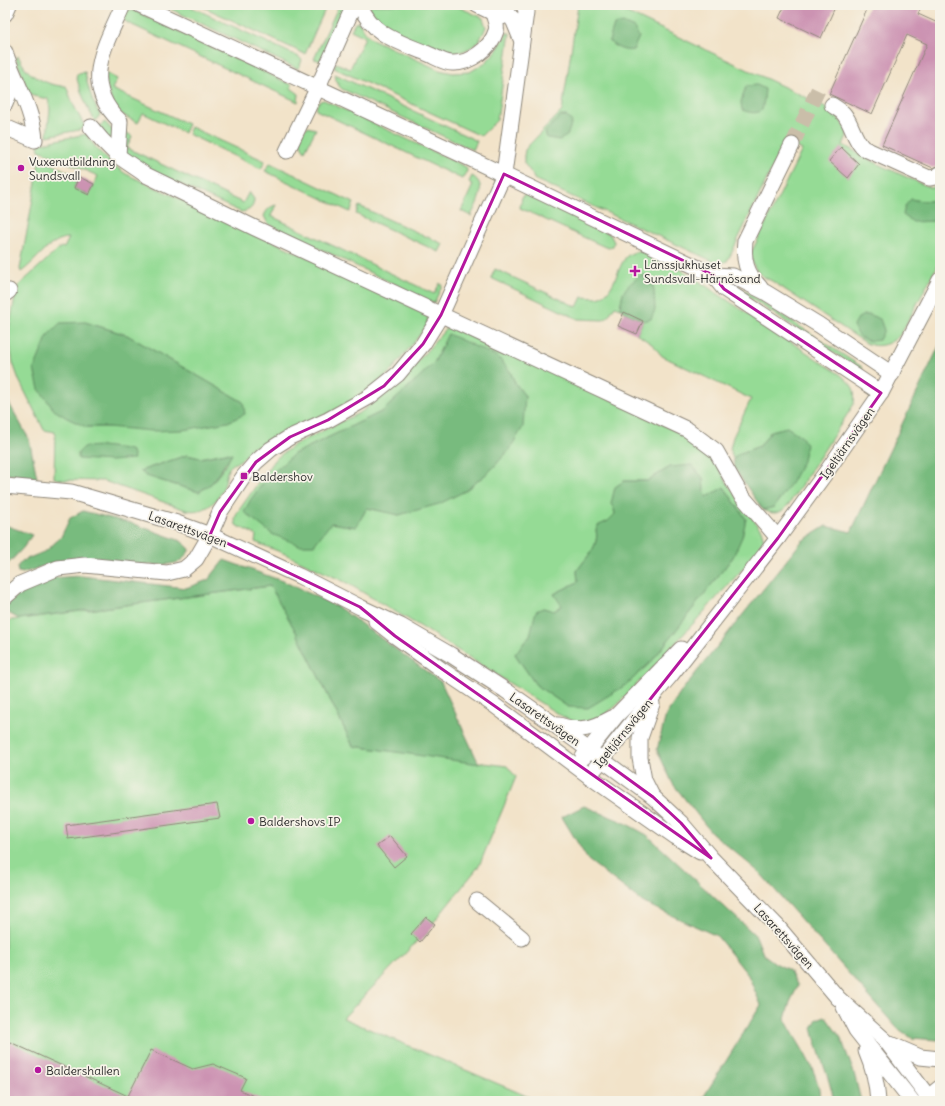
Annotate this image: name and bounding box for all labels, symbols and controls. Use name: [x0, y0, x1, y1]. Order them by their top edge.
place label: Vuxenutbildning Sundsvall: [29, 154, 115, 183]
marker: Vuxenutbildning Sundsvall: [16, 163, 26, 173]
place label: Länssjukhuset Sundsvall-Härnösand: [644, 257, 761, 286]
marker: Länssjukhuset Sundsvall-Härnösand: [629, 265, 641, 277]
street label: Igeltjärnsvägen: [817, 404, 877, 482]
place label: Baldershov: [252, 469, 313, 484]
marker: Baldershov: [239, 471, 249, 481]
street label: Lasarettsvägen: [147, 508, 230, 550]
street label: Lasarettsvägen: [507, 689, 583, 749]
street label: Igeltjärnsvägen: [591, 695, 655, 771]
place label: Baldershovs IP: [259, 814, 340, 829]
marker: Baldershovs IP: [246, 816, 256, 826]
street label: Lasarettsvägen: [751, 900, 817, 972]
place label: Baldershallen: [46, 1063, 120, 1078]
marker: Baldershallen: [33, 1065, 43, 1075]

